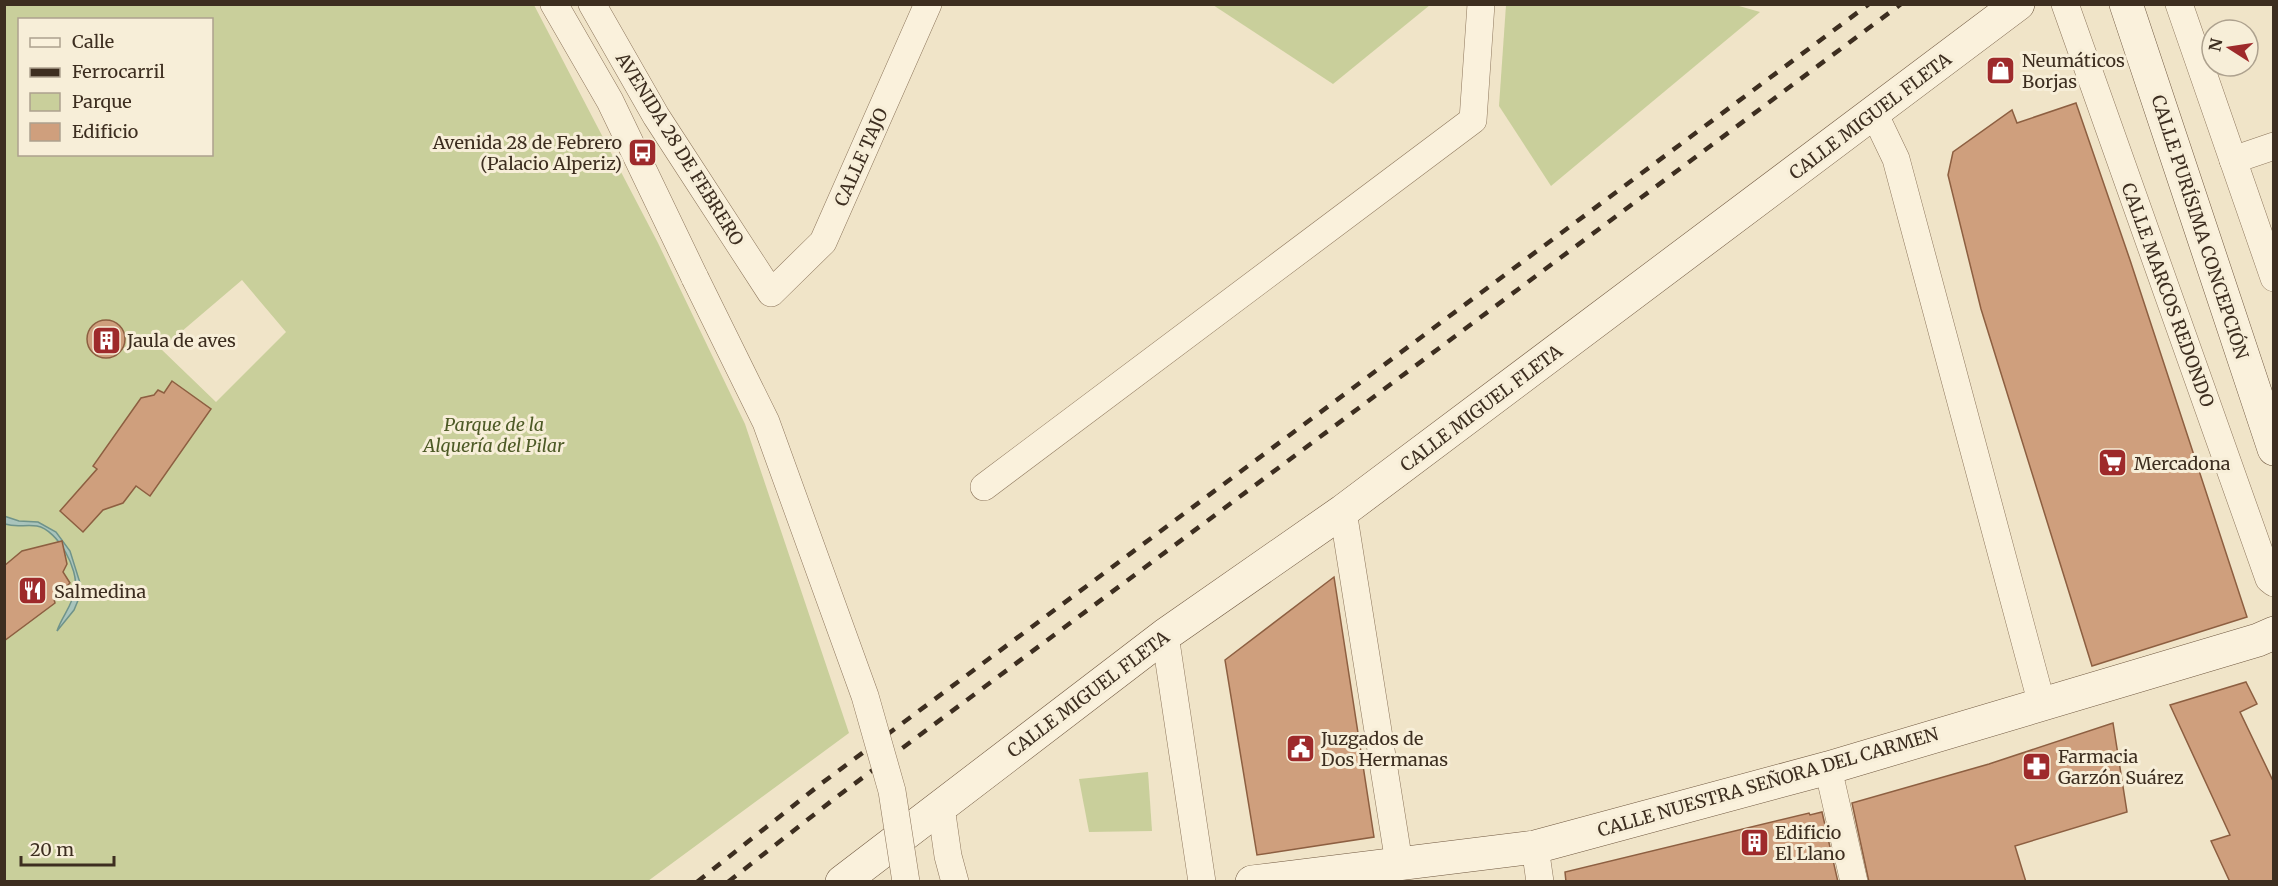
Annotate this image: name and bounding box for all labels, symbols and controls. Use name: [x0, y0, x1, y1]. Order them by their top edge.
legend: [18, 18, 213, 156]
north arrow: [2200, 18, 2260, 78]
text: Calle: [72, 30, 114, 53]
text: N: [2204, 36, 2226, 53]
street label: AVENIDA 28 DE FEBRERO: [611, 47, 749, 250]
street label: CALLE MIGUEL FLETA: [1784, 47, 1956, 184]
place label: Neumáticos Borjas: [2022, 49, 2125, 93]
shop icon: Neumáticos Borjas: [1985, 54, 2017, 86]
text: Ferrocarril: [72, 60, 165, 83]
text: Parque: [72, 90, 132, 113]
street label: CALLE PURÍSIMA CONCEPCIÓN: [2146, 92, 2254, 362]
street label: CALLE TAJO: [829, 104, 893, 210]
text: Edificio: [72, 120, 138, 143]
place label: Avenida 28 de Febrero (Palacio Alperiz): [432, 131, 622, 175]
bus stop icon: Avenida 28 de Febrero (Palacio Alperiz): [627, 136, 659, 168]
street label: CALLE MARCOS REDONDO: [2117, 180, 2219, 410]
building icon: Jaula de aves: [90, 324, 122, 356]
place label: Jaula de aves: [126, 329, 236, 352]
street label: CALLE MIGUEL FLETA: [1395, 339, 1567, 476]
park label: Parque de la Alquería del Pilar: [422, 413, 565, 457]
supermarket icon: Mercadona: [2097, 447, 2129, 479]
place label: Mercadona: [2134, 452, 2231, 475]
restaurant icon: Salmedina: [17, 575, 49, 607]
place label: Salmedina: [54, 580, 147, 603]
street label: CALLE MIGUEL FLETA: [1002, 625, 1174, 762]
street label: CALLE NUESTRA SEÑORA DEL CARMEN: [1595, 722, 1941, 842]
place label: Juzgados de Dos Hermanas: [1320, 727, 1448, 771]
public building icon: Juzgados de Dos Hermanas: [1284, 732, 1316, 764]
place label: Farmacia Garzón Suárez: [2058, 745, 2184, 789]
pharmacy icon: Farmacia Garzón Suárez: [2021, 750, 2053, 782]
place label: Edificio El Llano: [1775, 821, 1845, 865]
building icon: Edificio El Llano: [1738, 826, 1770, 858]
scale bar: [21, 829, 114, 867]
text: 20 m: [30, 838, 74, 861]

